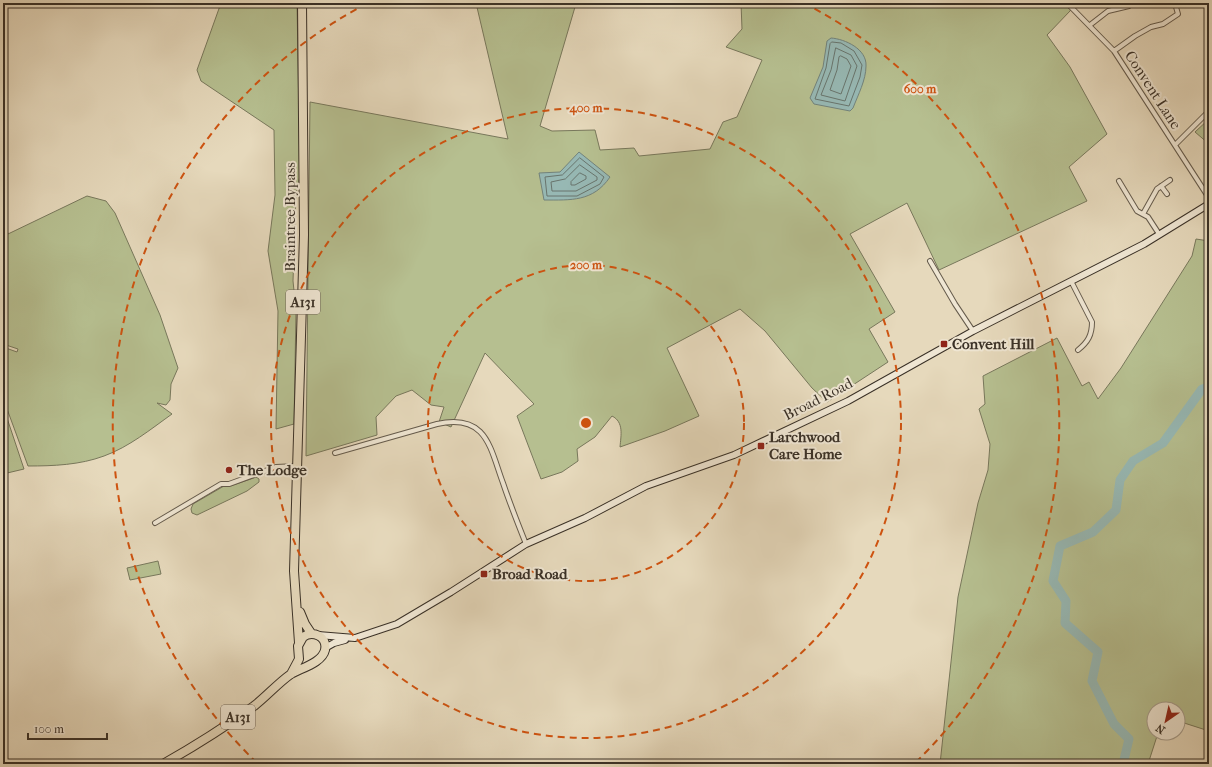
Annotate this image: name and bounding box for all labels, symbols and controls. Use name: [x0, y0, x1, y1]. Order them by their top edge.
street label: Convent Lane: [1121, 47, 1185, 133]
text: 600 m: [904, 82, 937, 96]
text: 400 m: [569, 101, 603, 116]
street label: Braintree Bypass: [281, 162, 299, 272]
text: 200 m: [570, 258, 603, 272]
road number: A131: [286, 290, 320, 314]
place label: Convent Hill: [952, 335, 1035, 353]
marker: Convent Hill: [939, 339, 949, 349]
street label: Broad Road: [780, 373, 856, 424]
centre of rings: [579, 416, 593, 430]
place label: Larchwood Care Home: [769, 428, 843, 463]
marker: Larchwood Care Home: [756, 441, 766, 451]
place label: The Lodge: [236, 461, 307, 479]
marker: The Lodge: [224, 465, 234, 475]
place label: Broad Road: [492, 565, 568, 583]
marker: Broad Road: [479, 569, 489, 579]
north arrow: [1146, 701, 1186, 741]
road number: A131: [221, 705, 255, 729]
scale bar: [28, 715, 107, 741]
text: N: [1153, 721, 1168, 737]
text: 100 m: [34, 722, 64, 736]

